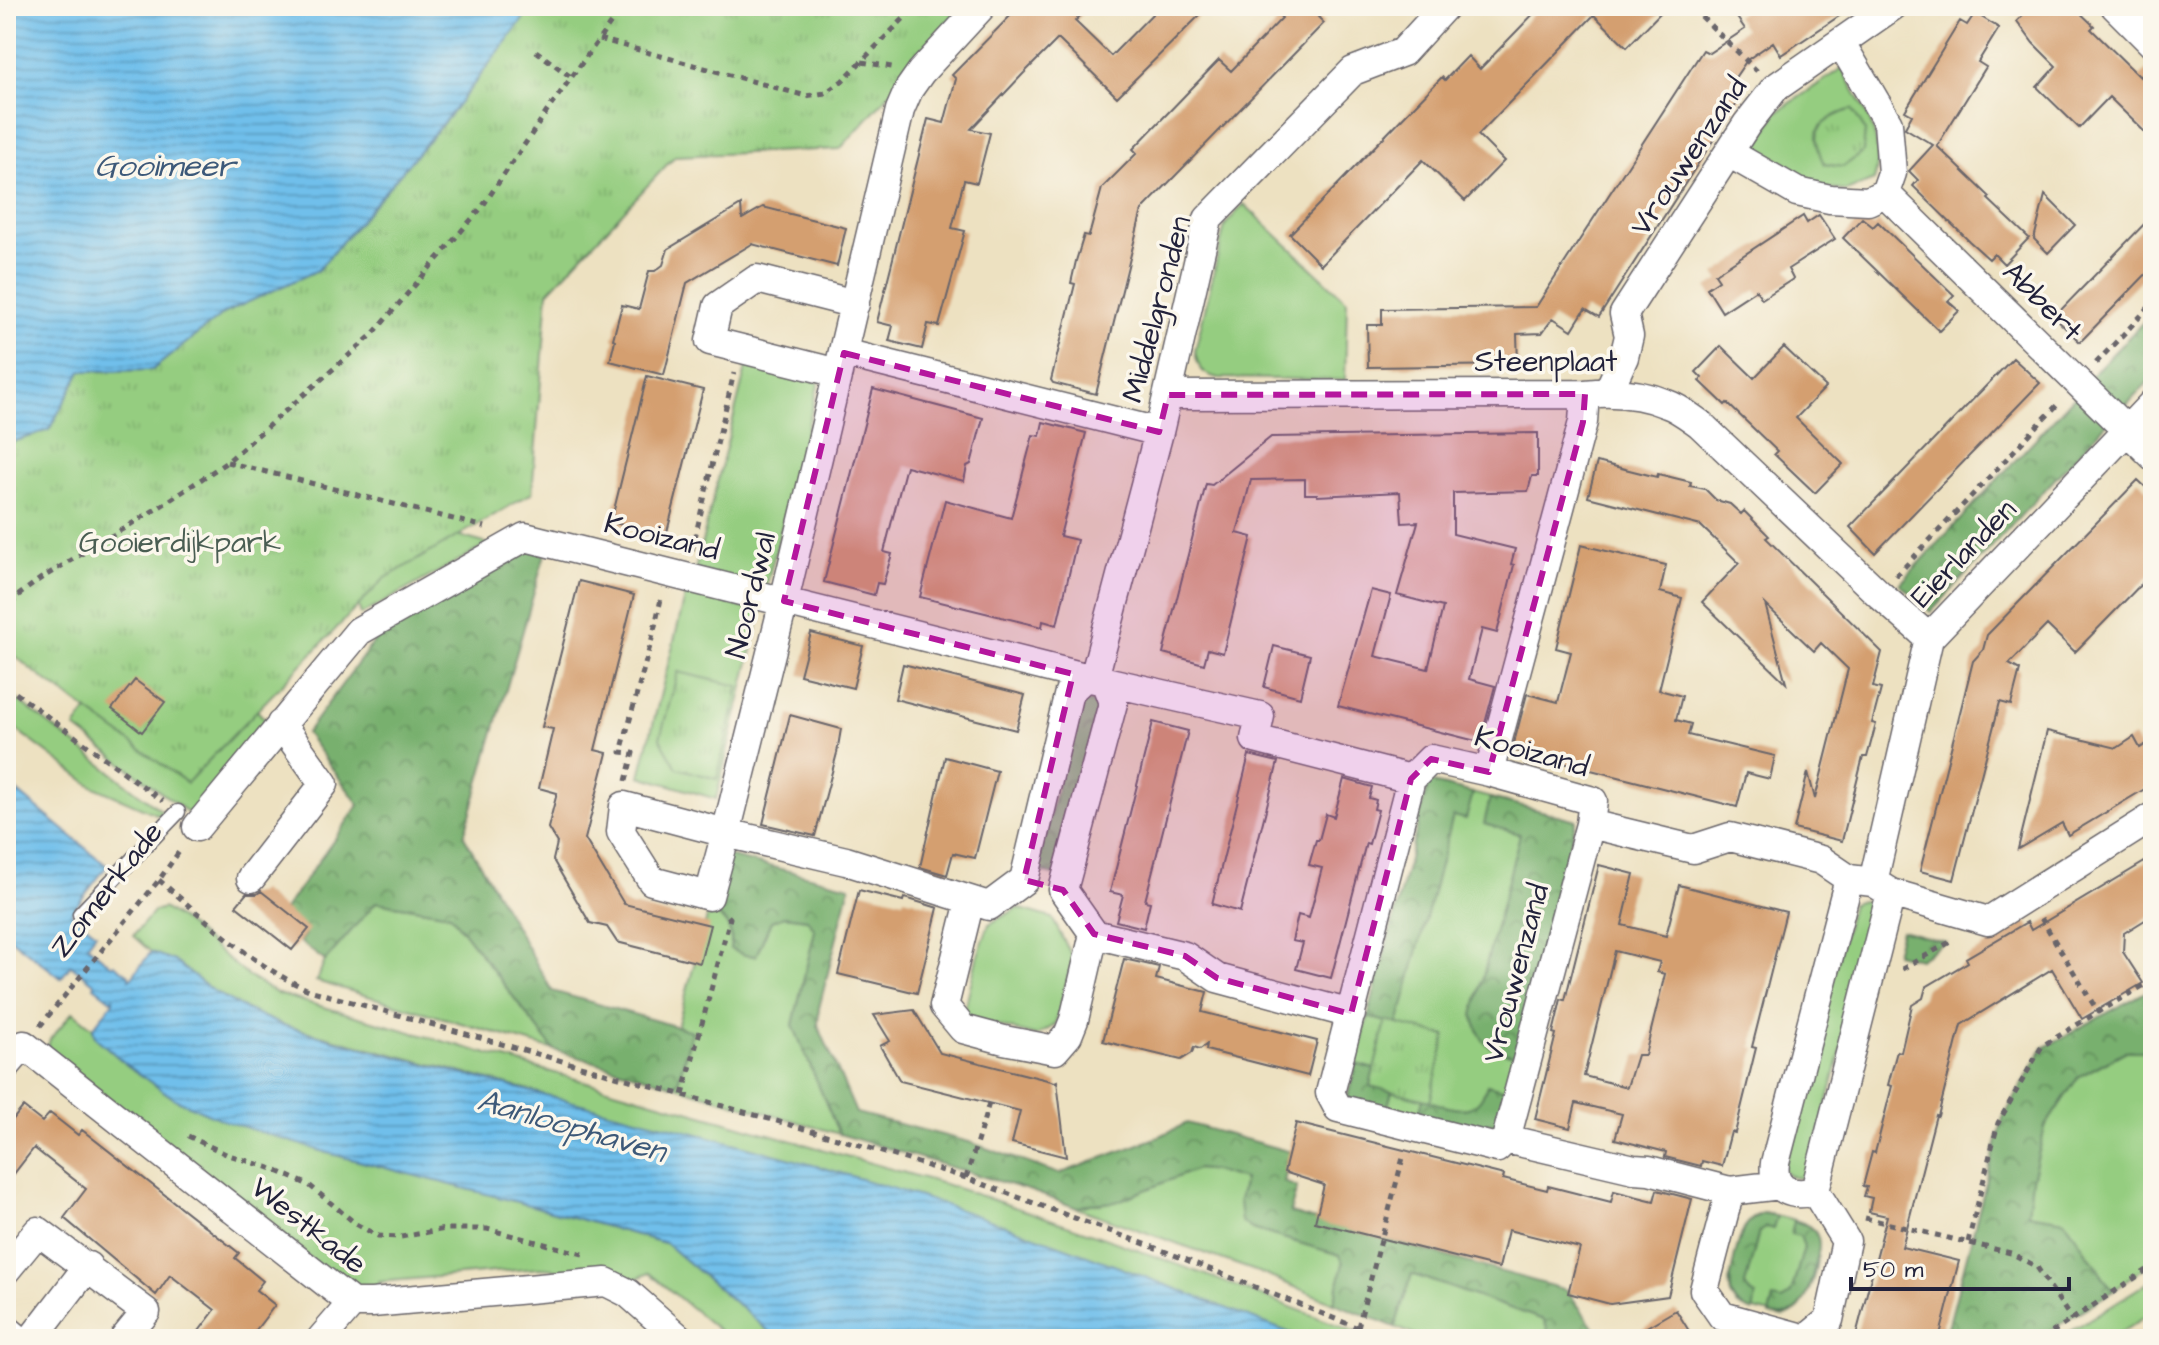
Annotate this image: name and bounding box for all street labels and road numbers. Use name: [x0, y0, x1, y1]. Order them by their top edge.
street label: Vrouwenzand: [1620, 69, 1758, 244]
street label: Middelgronden: [1112, 211, 1203, 407]
street label: Abbert: [1993, 252, 2092, 351]
street label: Steenplaat: [1475, 341, 1617, 383]
street label: Eierlanden: [1901, 490, 2026, 617]
street label: Kooizand: [600, 502, 724, 571]
street label: Noordwal: [715, 528, 787, 663]
street label: Kooizand: [1470, 716, 1594, 788]
street label: Zomerkade: [40, 813, 173, 966]
street label: Vrouwenzand: [1472, 879, 1560, 1067]
street label: Westkade: [242, 1167, 375, 1284]

